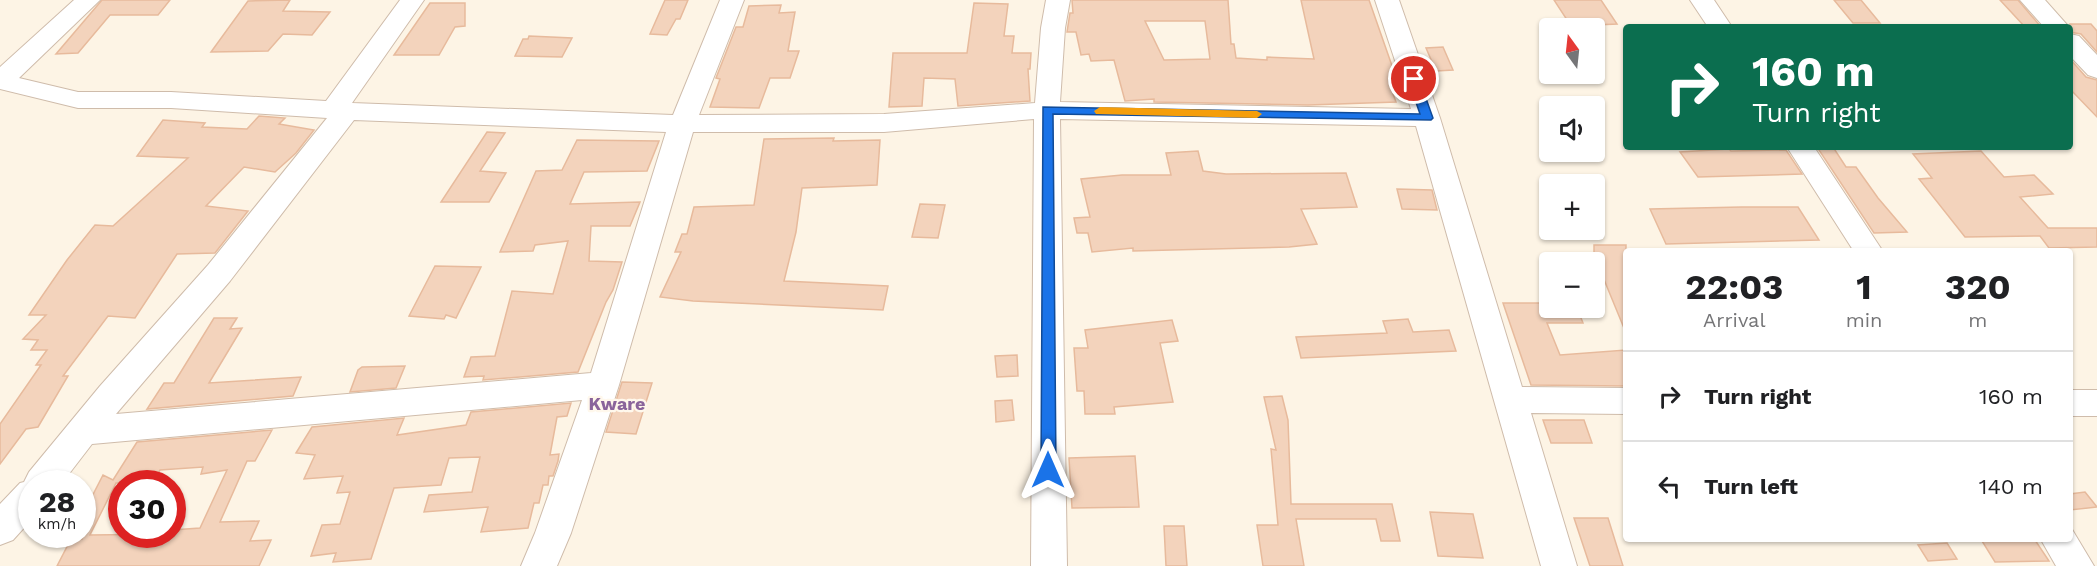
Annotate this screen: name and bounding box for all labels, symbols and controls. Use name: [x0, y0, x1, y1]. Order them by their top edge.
north arrow: [1539, 18, 1605, 84]
map controls: [1539, 18, 1605, 318]
text: 160 m: [1752, 47, 1875, 96]
icon: right: [1653, 48, 1731, 126]
pin: [1388, 53, 1439, 104]
icon: arrive: [1397, 62, 1430, 95]
button: sound: [1539, 96, 1605, 162]
text: Turn right: [1752, 97, 1881, 129]
button: +: [1539, 174, 1605, 240]
button: −: [1539, 252, 1605, 318]
text: 22:03: [1685, 266, 1783, 308]
text: 1: [1856, 266, 1872, 308]
text: 320: [1945, 266, 2011, 308]
text: Arrival: [1703, 308, 1766, 332]
text: min: [1846, 308, 1882, 332]
text: m: [1968, 308, 1987, 332]
icon: right: [1653, 380, 1686, 413]
text: Turn right: [1704, 384, 1811, 409]
text: 160 m: [1979, 384, 2043, 409]
district label: Kware: [589, 393, 645, 414]
position arrow: [1016, 438, 1080, 502]
speed limit sign: 30: [108, 470, 186, 548]
icon: left: [1653, 470, 1686, 503]
text: Turn left: [1704, 474, 1798, 499]
text: 140 m: [1979, 474, 2043, 499]
text: 28: [39, 484, 75, 519]
text: km/h: [38, 515, 76, 533]

